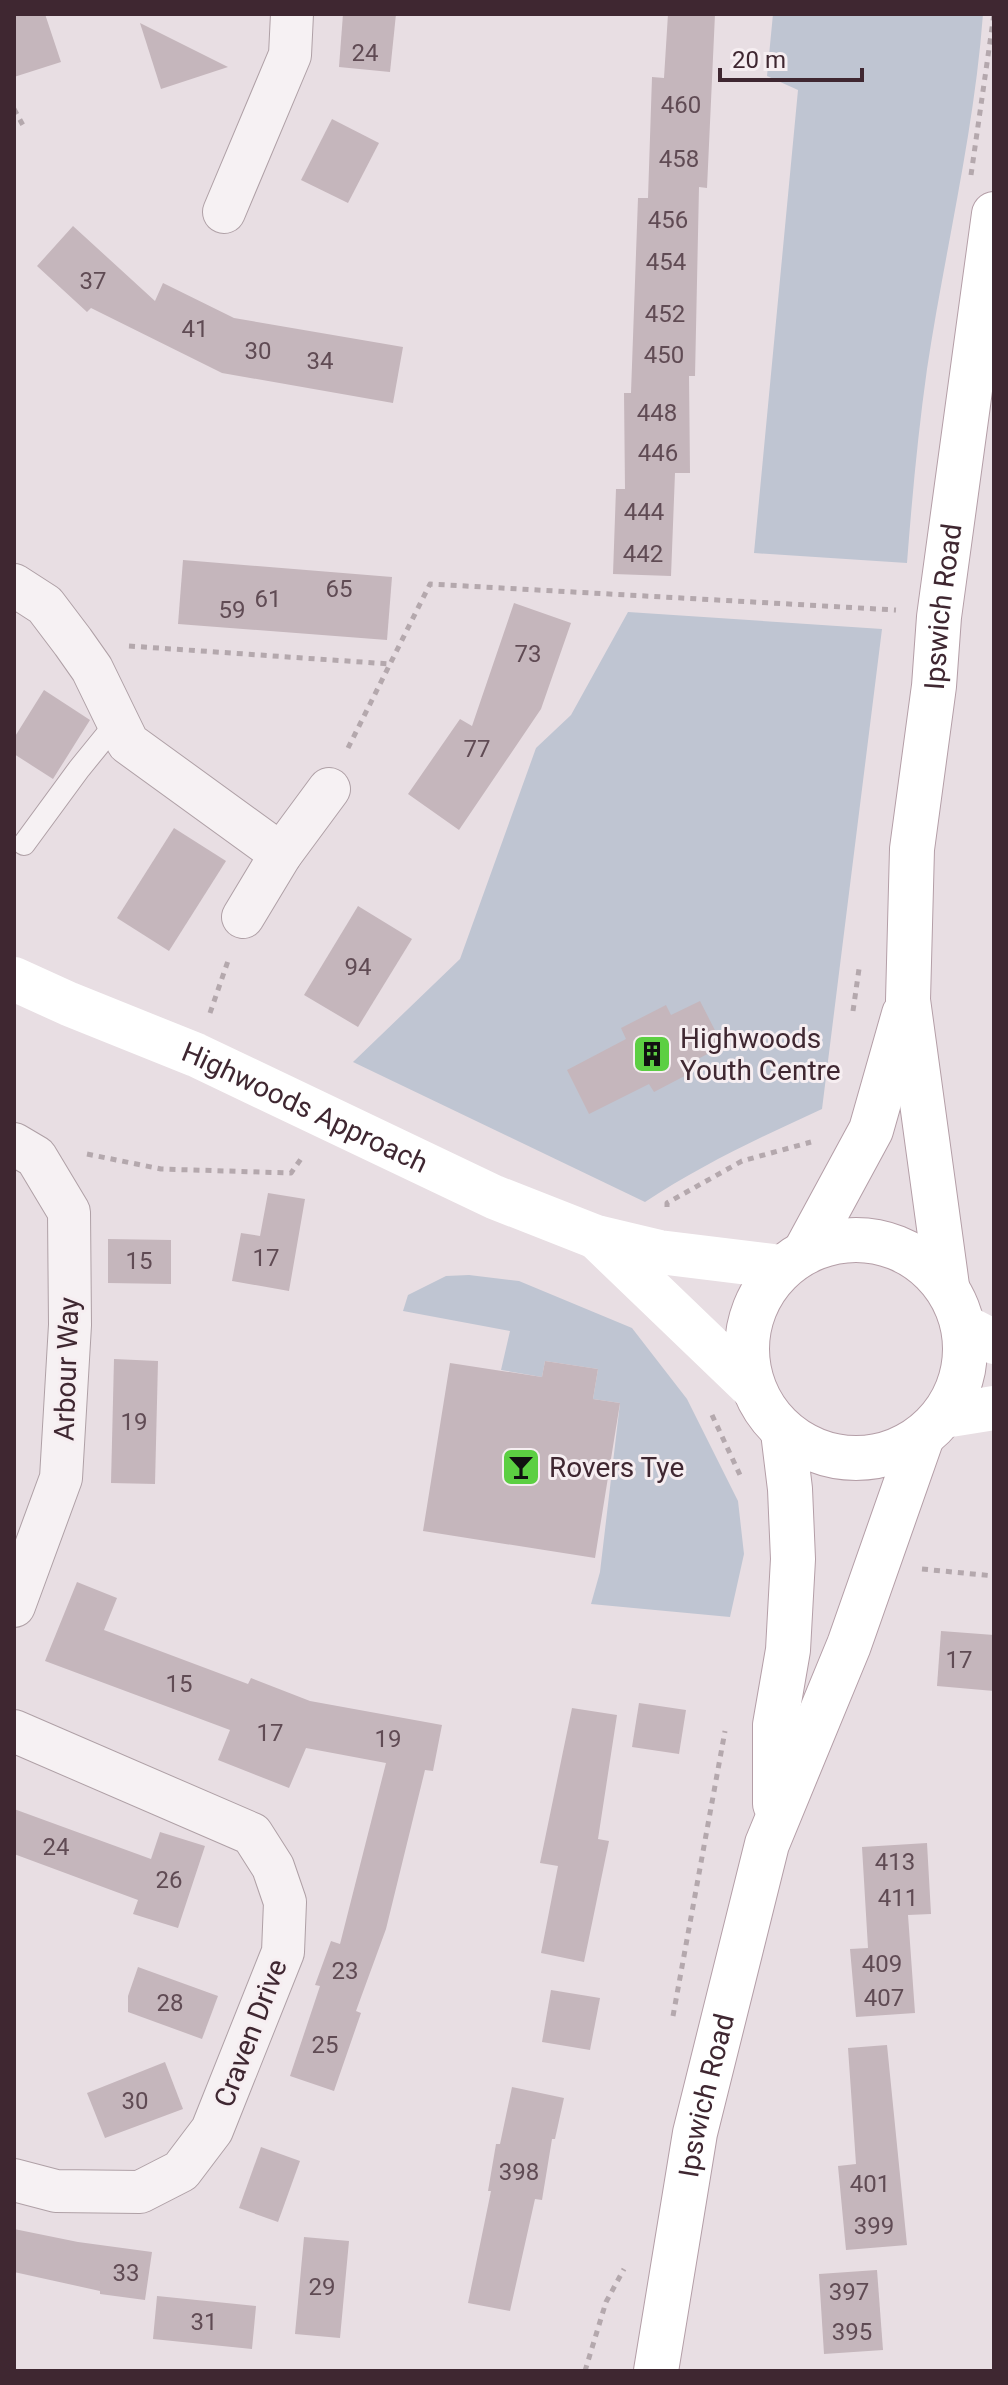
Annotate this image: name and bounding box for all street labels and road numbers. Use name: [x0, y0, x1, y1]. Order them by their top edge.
street label: Ipswich Road: [918, 522, 969, 691]
street label: Highwoods Approach: [177, 1035, 433, 1180]
street label: Arbour Way: [47, 1296, 86, 1442]
street label: Craven Drive: [207, 1955, 294, 2112]
street label: Ipswich Road: [672, 2010, 741, 2180]

